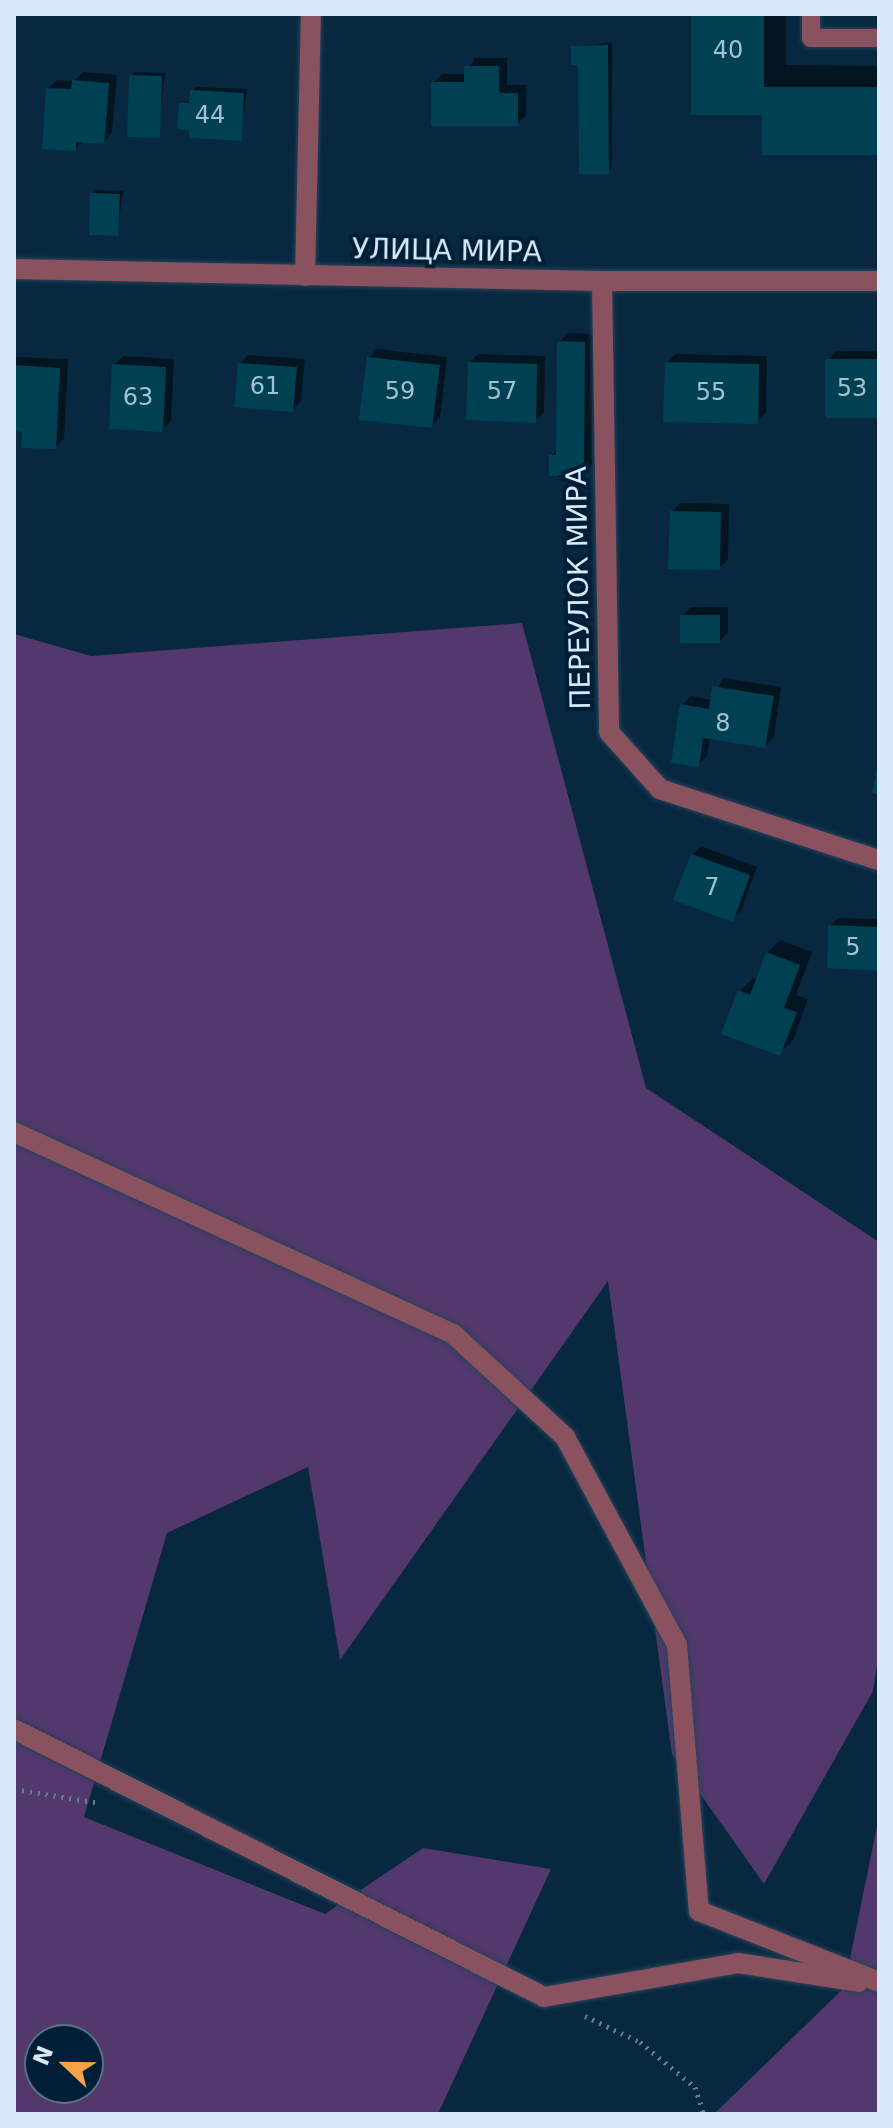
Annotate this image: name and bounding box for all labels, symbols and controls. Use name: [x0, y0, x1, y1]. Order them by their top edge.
house number: 40: [713, 37, 743, 65]
house number: 44: [195, 102, 225, 130]
street label: УЛИЦА МИРА: [352, 233, 542, 269]
house number: 61: [250, 373, 280, 401]
house number: 53: [837, 375, 867, 403]
house number: 59: [385, 378, 415, 406]
house number: 57: [487, 378, 517, 406]
house number: 55: [696, 379, 726, 407]
house number: 63: [123, 384, 153, 412]
street label: ПЕРЕУЛОК МИРА: [560, 466, 598, 710]
house number: 8: [715, 710, 731, 738]
house number: 7: [704, 874, 720, 902]
house number: 5: [845, 934, 861, 962]
north arrow: [24, 2024, 104, 2104]
text: N: [28, 2042, 58, 2069]

